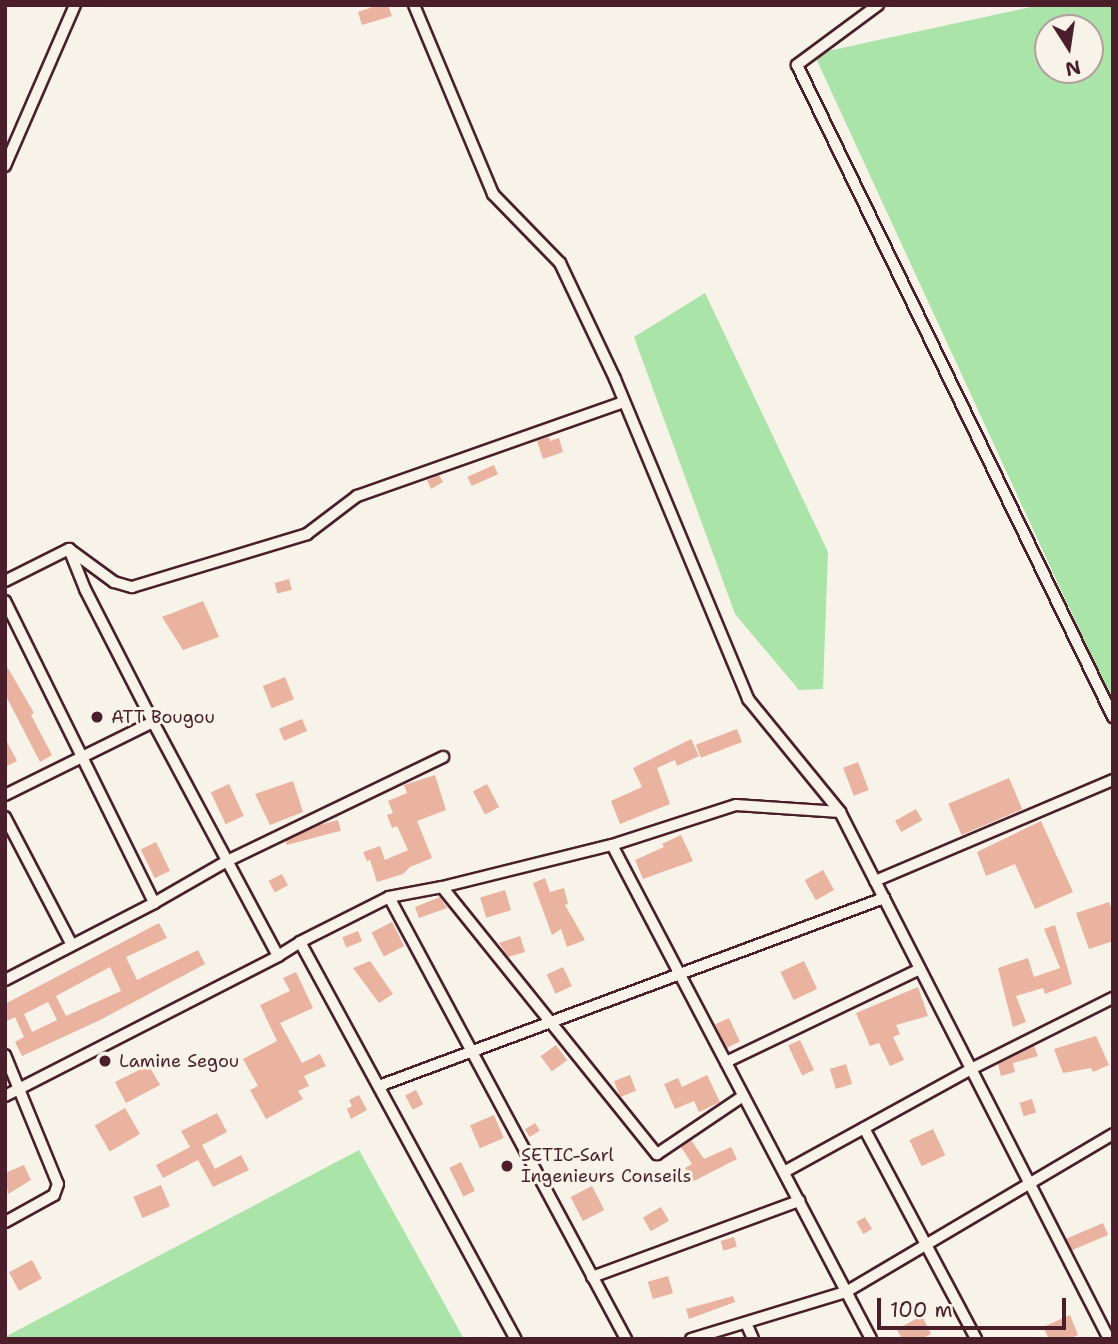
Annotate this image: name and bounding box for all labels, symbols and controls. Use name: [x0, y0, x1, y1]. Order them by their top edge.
north arrow: [1034, 14, 1104, 84]
text: N: [1063, 54, 1083, 82]
place label: ATT Bougou: [111, 706, 215, 728]
marker: ATT Bougou: [89, 709, 105, 725]
place label: Lamine Segou: [119, 1050, 239, 1072]
marker: Lamine Segou: [97, 1053, 113, 1069]
place label: SETIC-Sarl Ingenieurs Conseils: [521, 1145, 691, 1188]
marker: SETIC-Sarl Ingenieurs Conseils: [499, 1158, 515, 1174]
scale bar: [880, 1284, 1069, 1328]
text: 100 m: [890, 1296, 953, 1324]

